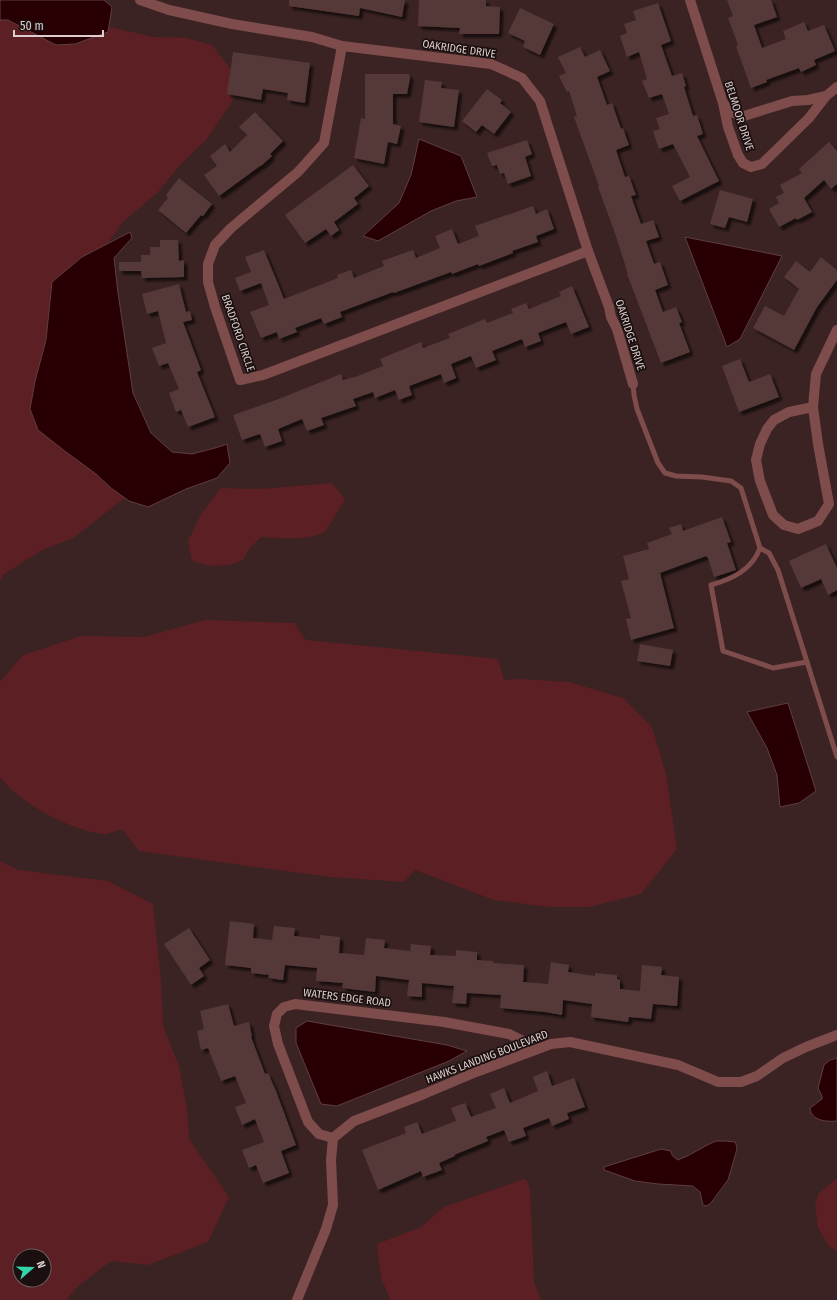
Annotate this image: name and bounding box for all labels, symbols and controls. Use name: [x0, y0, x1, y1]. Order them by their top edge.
scale bar: [14, 12, 103, 38]
text: 50 m: [20, 19, 44, 33]
street label: OAKRIDGE DRIVE: [422, 37, 496, 61]
street label: BELMOOR DRIVE: [722, 80, 756, 152]
street label: BRADFORD CIRCLE: [219, 293, 257, 373]
street label: OAKRIDGE DRIVE: [612, 298, 648, 372]
street label: WATERS EDGE ROAD: [302, 986, 392, 1010]
street label: HAWKS LANDING BOULEVARD: [424, 1028, 550, 1086]
north arrow: [12, 1248, 52, 1288]
text: N: [34, 1259, 48, 1270]

